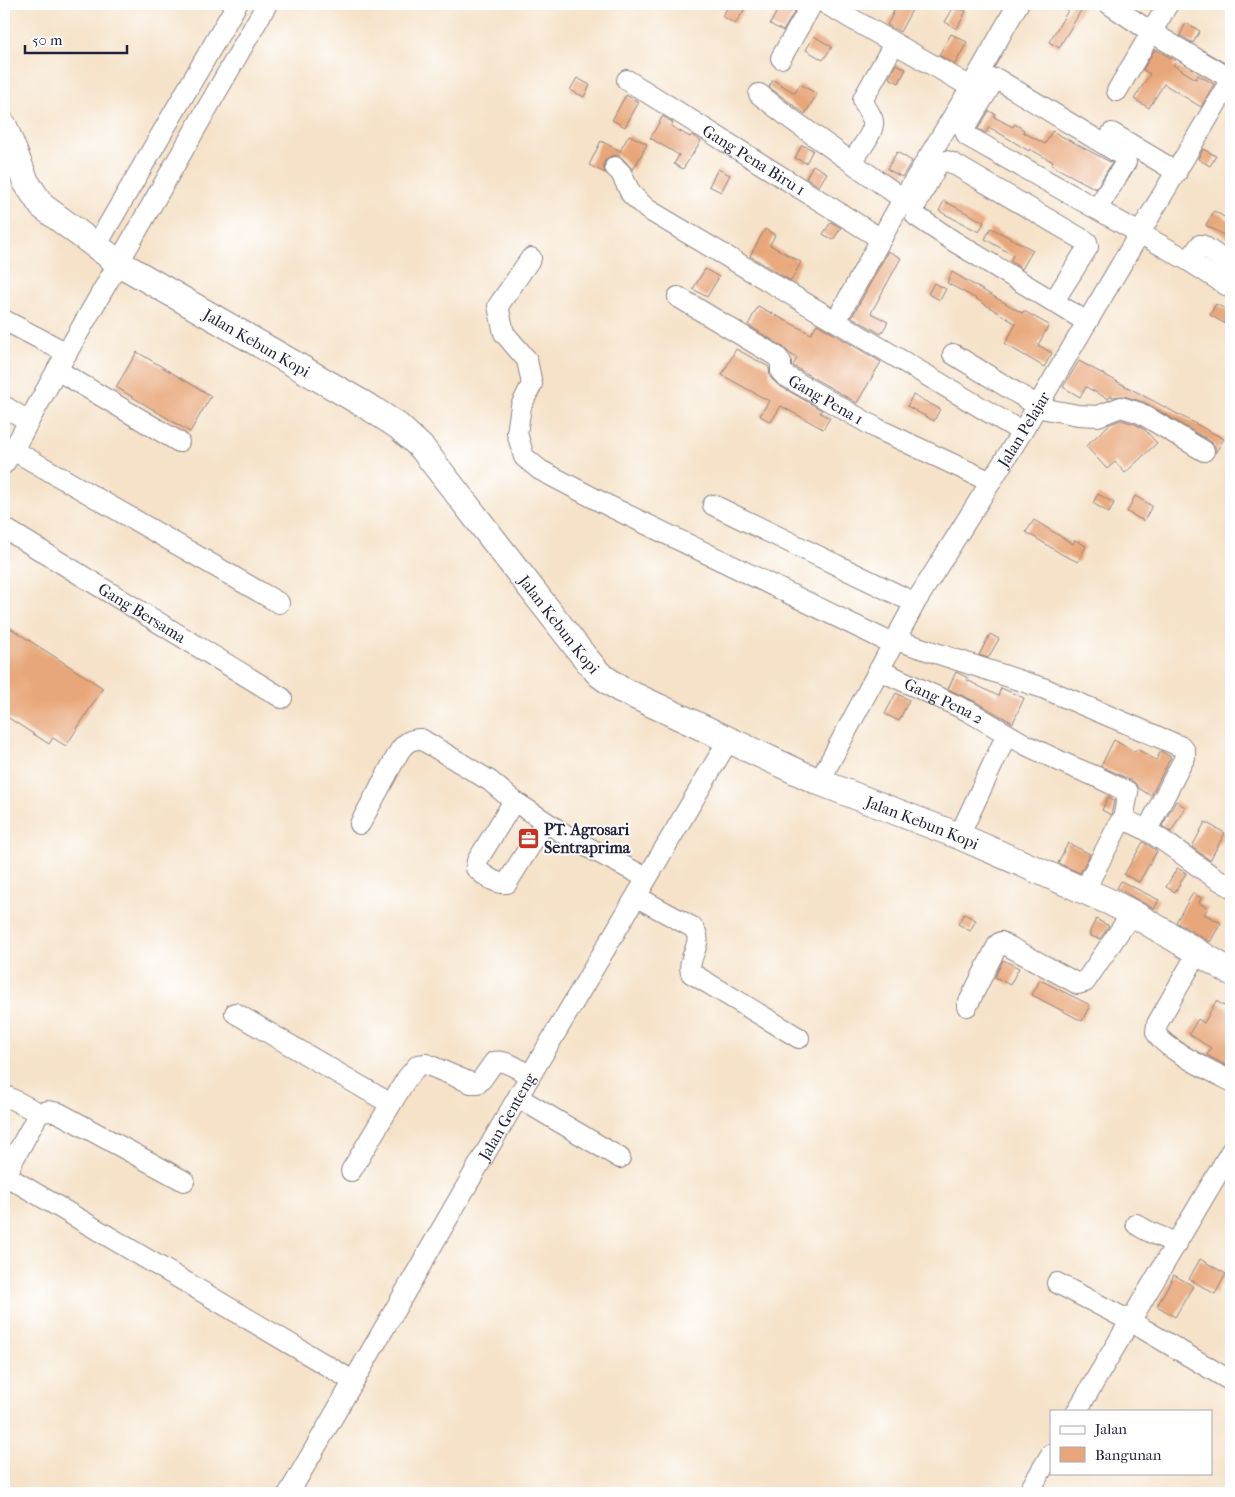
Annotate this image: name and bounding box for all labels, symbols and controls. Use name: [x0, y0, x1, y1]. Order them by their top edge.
scale bar: [25, 22, 128, 54]
text: 50 m: [32, 31, 63, 49]
street label: Gang Pena Biru 1: [699, 121, 809, 199]
street label: Jalan Kebun Kopi: [198, 304, 314, 381]
street label: Gang Pena 1: [785, 371, 867, 429]
street label: Jalan Pelajar: [992, 388, 1054, 472]
street label: Jalan Kebun Kopi: [513, 570, 604, 678]
street label: Gang Bersama: [95, 579, 190, 647]
street label: Gang Pena 2: [901, 674, 987, 728]
street label: Jalan Kebun Kopi: [861, 791, 982, 854]
place label: PT. Agrosari Sentraprima: [544, 820, 631, 858]
office icon: PT. Agrosari Sentraprima: [516, 826, 540, 850]
street label: Jalan Genteng: [473, 1069, 540, 1165]
legend: [1050, 1410, 1212, 1474]
text: Jalan: [1094, 1420, 1127, 1438]
text: Bangunan: [1095, 1446, 1162, 1464]

